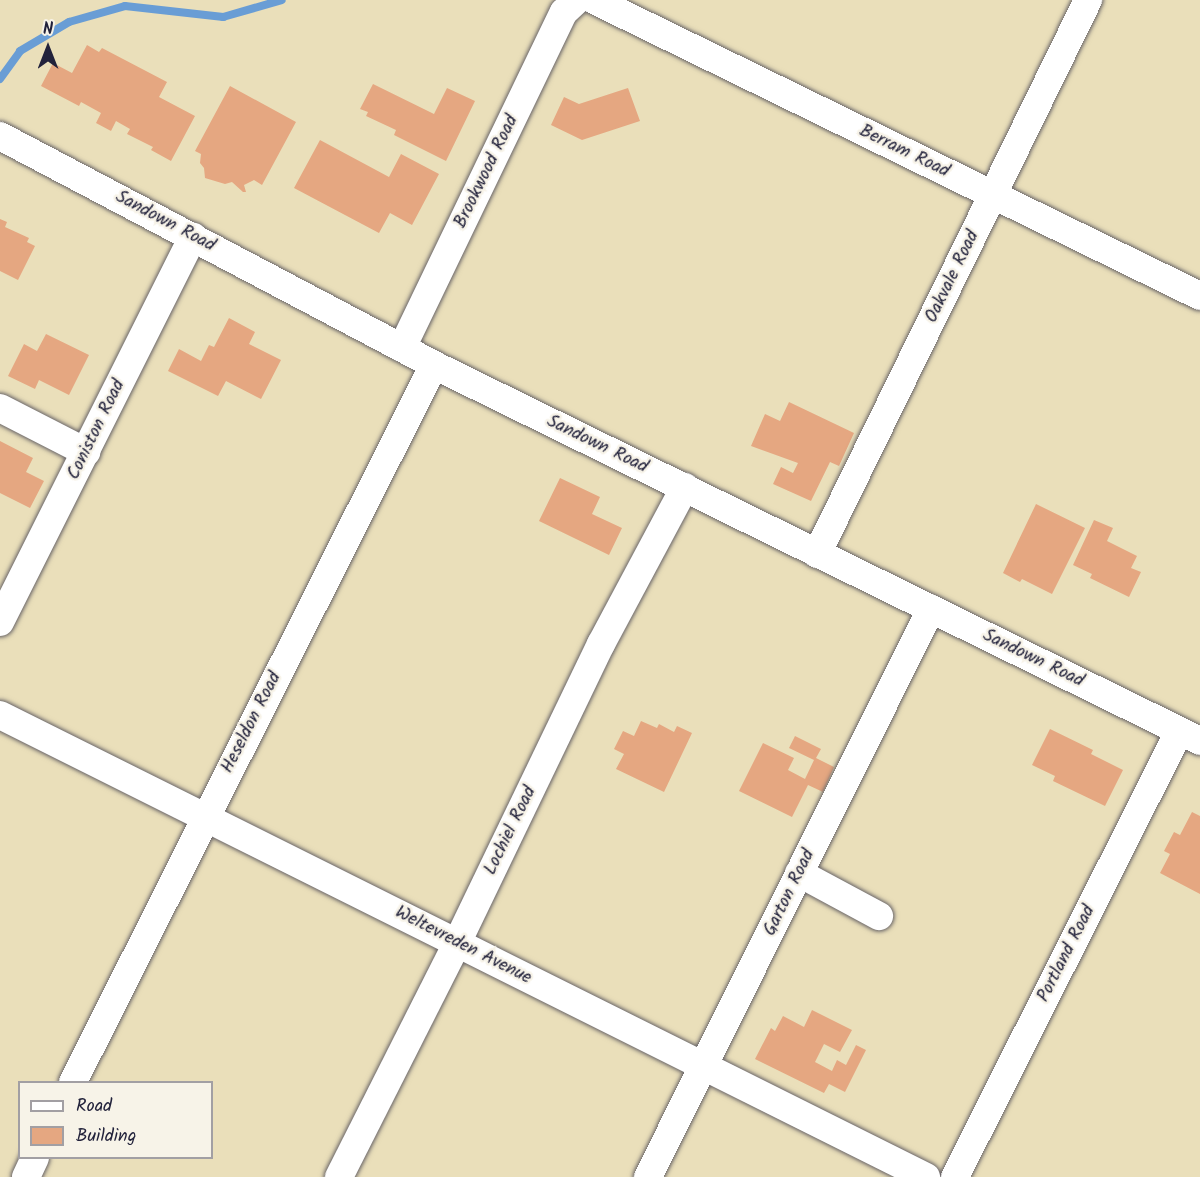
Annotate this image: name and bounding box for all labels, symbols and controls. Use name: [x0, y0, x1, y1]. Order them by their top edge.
text: N: [43, 17, 53, 42]
north arrow: [18, 18, 78, 78]
street label: Brookwood Road: [450, 112, 524, 232]
street label: Berram Road: [855, 121, 953, 183]
street label: Sandown Road: [111, 187, 219, 257]
street label: Oakvale Road: [921, 227, 985, 327]
street label: Coniston Road: [64, 377, 130, 483]
street label: Sandown Road: [543, 411, 651, 479]
street label: Sandown Road: [979, 625, 1087, 693]
street label: Heseldon Road: [217, 669, 287, 777]
street label: Lochiel Road: [480, 783, 542, 879]
street label: Garton Road: [760, 846, 820, 940]
street label: Weltevreden Avenue: [391, 902, 535, 990]
street label: Portland Road: [1033, 902, 1101, 1006]
legend: [18, 1081, 213, 1159]
text: Road: [76, 1092, 112, 1121]
text: Building: [76, 1122, 136, 1151]

